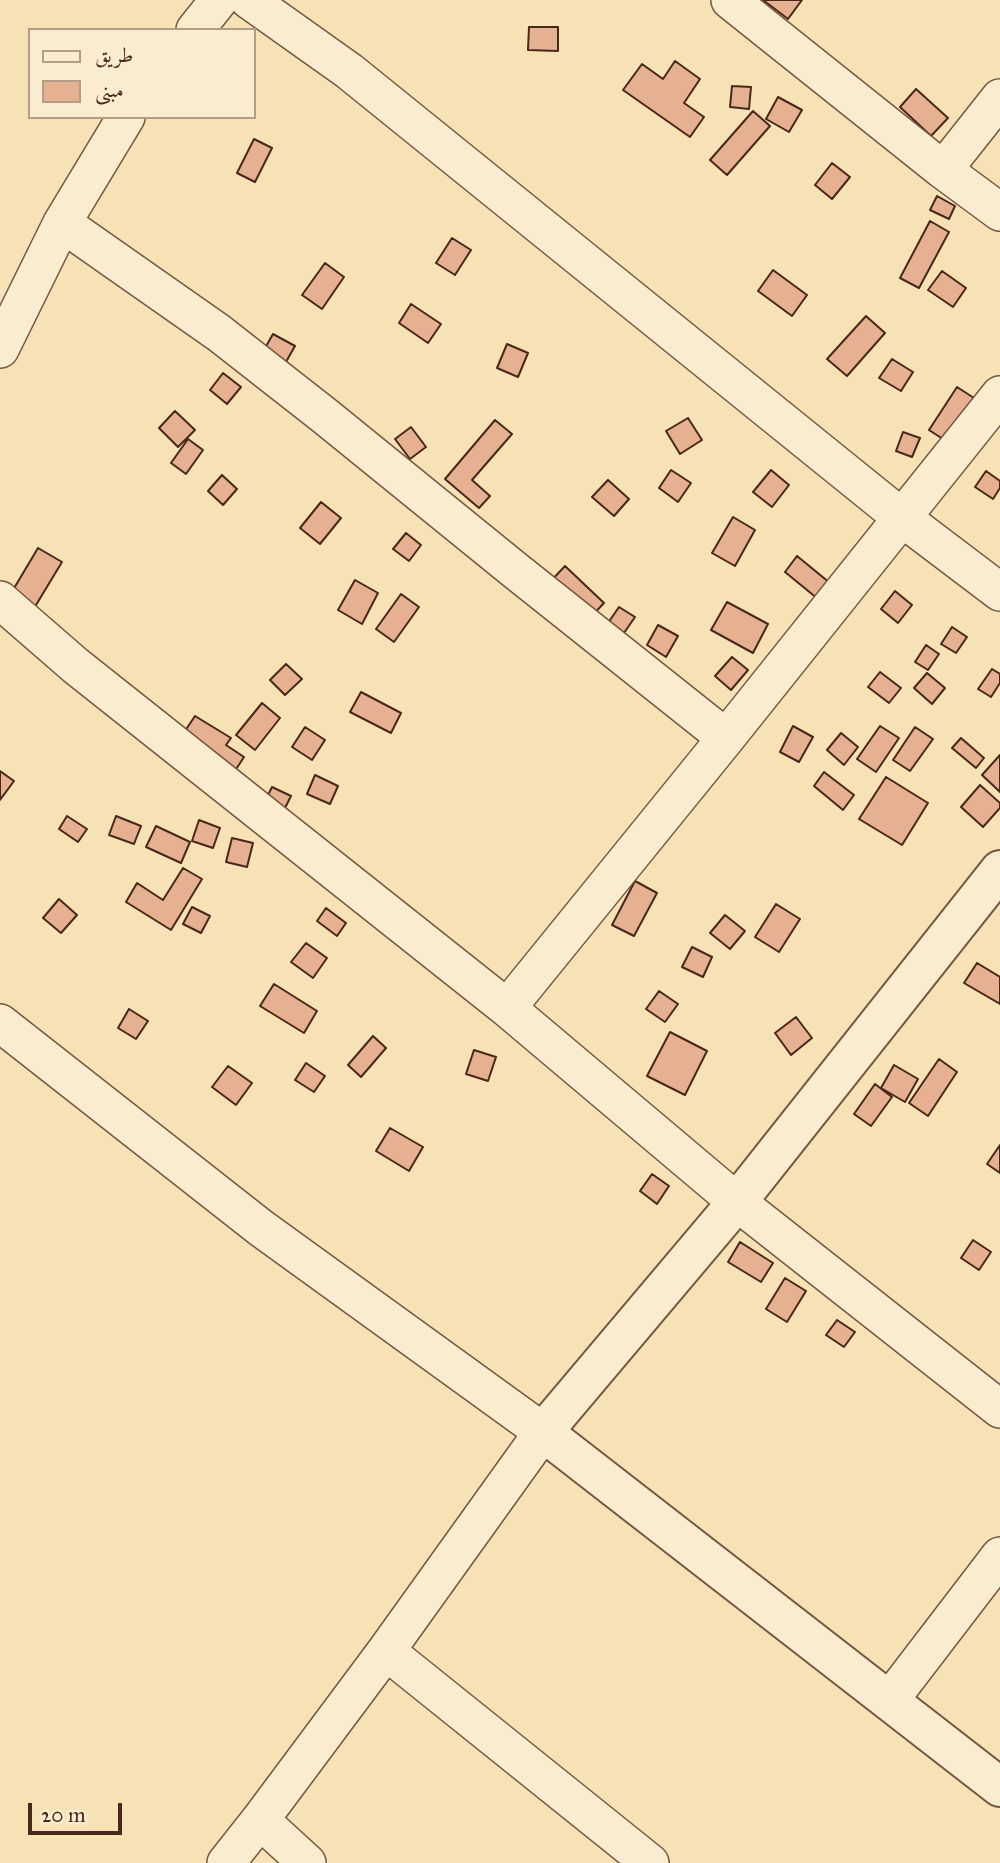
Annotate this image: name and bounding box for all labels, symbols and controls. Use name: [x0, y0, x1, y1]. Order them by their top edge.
legend: [28, 28, 256, 119]
text: طريق: [95, 42, 133, 68]
text: مبنى: [95, 77, 124, 103]
scale bar: [32, 1790, 126, 1834]
text: 20 m: [41, 1802, 86, 1828]

